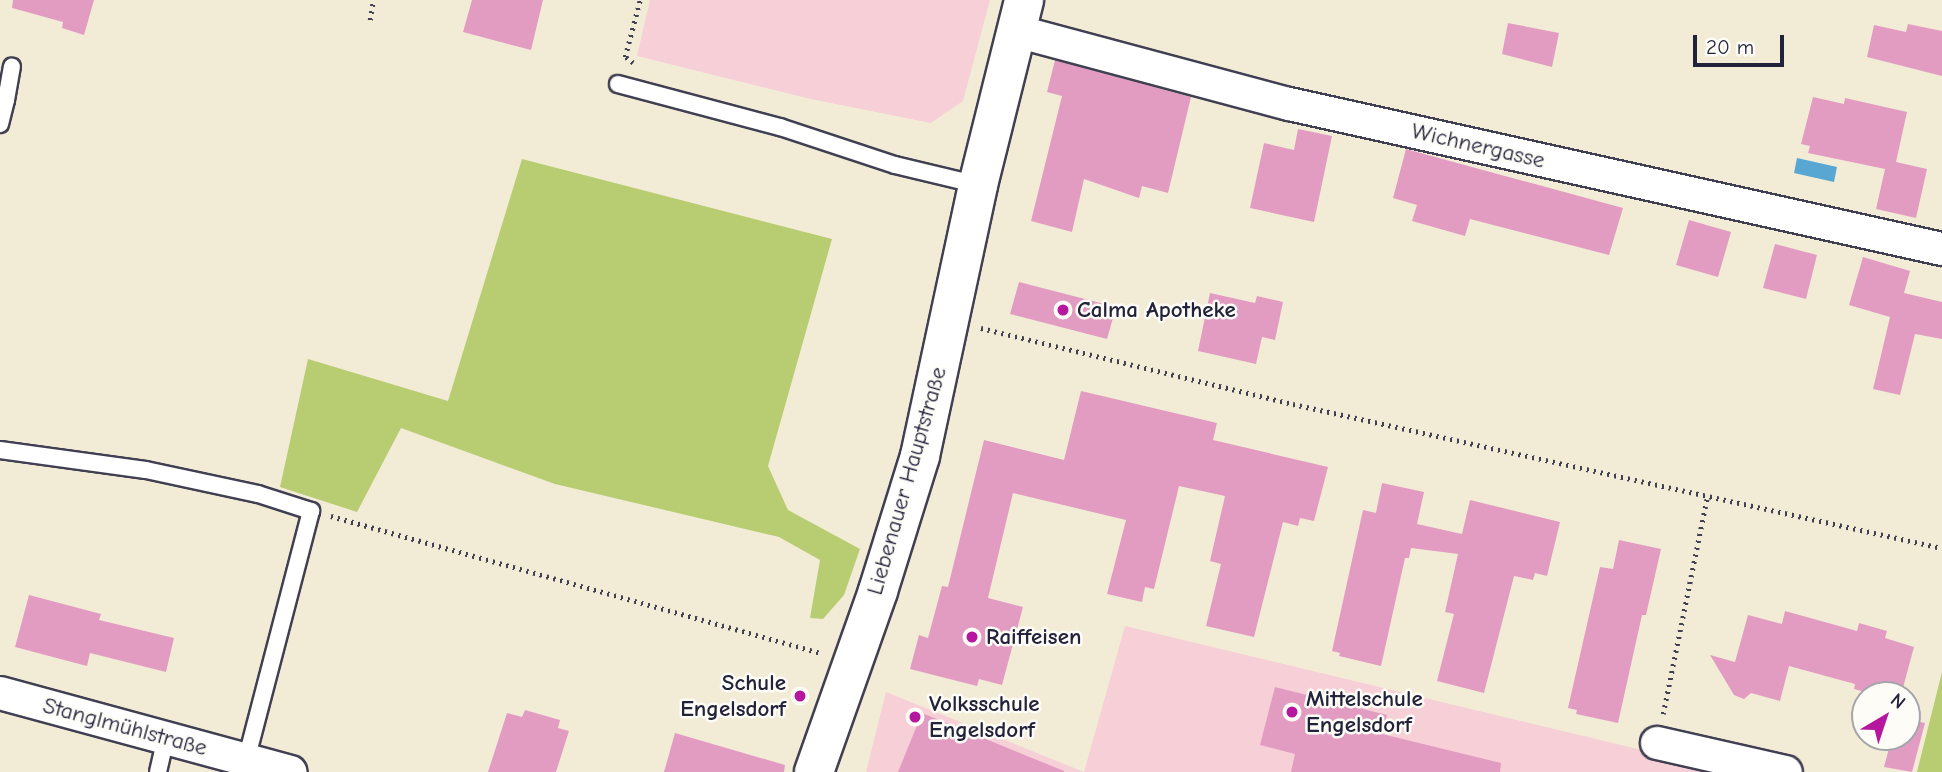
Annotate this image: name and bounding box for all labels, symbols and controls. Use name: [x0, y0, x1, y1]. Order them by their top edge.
scale bar: [1697, 21, 1788, 65]
text: 20 m: [1706, 35, 1754, 59]
street label: Wichnergasse: [1409, 117, 1547, 175]
place label: Calma Apotheke: [1077, 296, 1236, 324]
marker: Calma Apotheke: [1055, 302, 1071, 318]
street label: Liebenauer Hauptstraße: [861, 364, 953, 598]
place label: Raiffeisen: [986, 623, 1081, 651]
marker: Raiffeisen: [964, 629, 980, 645]
place label: Schule Engelsdorf: [680, 669, 786, 723]
north arrow: [1851, 681, 1921, 751]
place label: Mittelschule Engelsdorf: [1306, 685, 1423, 739]
marker: Schule Engelsdorf: [792, 688, 808, 704]
text: N: [1886, 689, 1910, 714]
place label: Volksschule Engelsdorf: [929, 690, 1040, 744]
street label: Stanglmühlstraße: [40, 692, 210, 762]
marker: Mittelschule Engelsdorf: [1284, 704, 1300, 720]
marker: Volksschule Engelsdorf: [907, 709, 923, 725]

